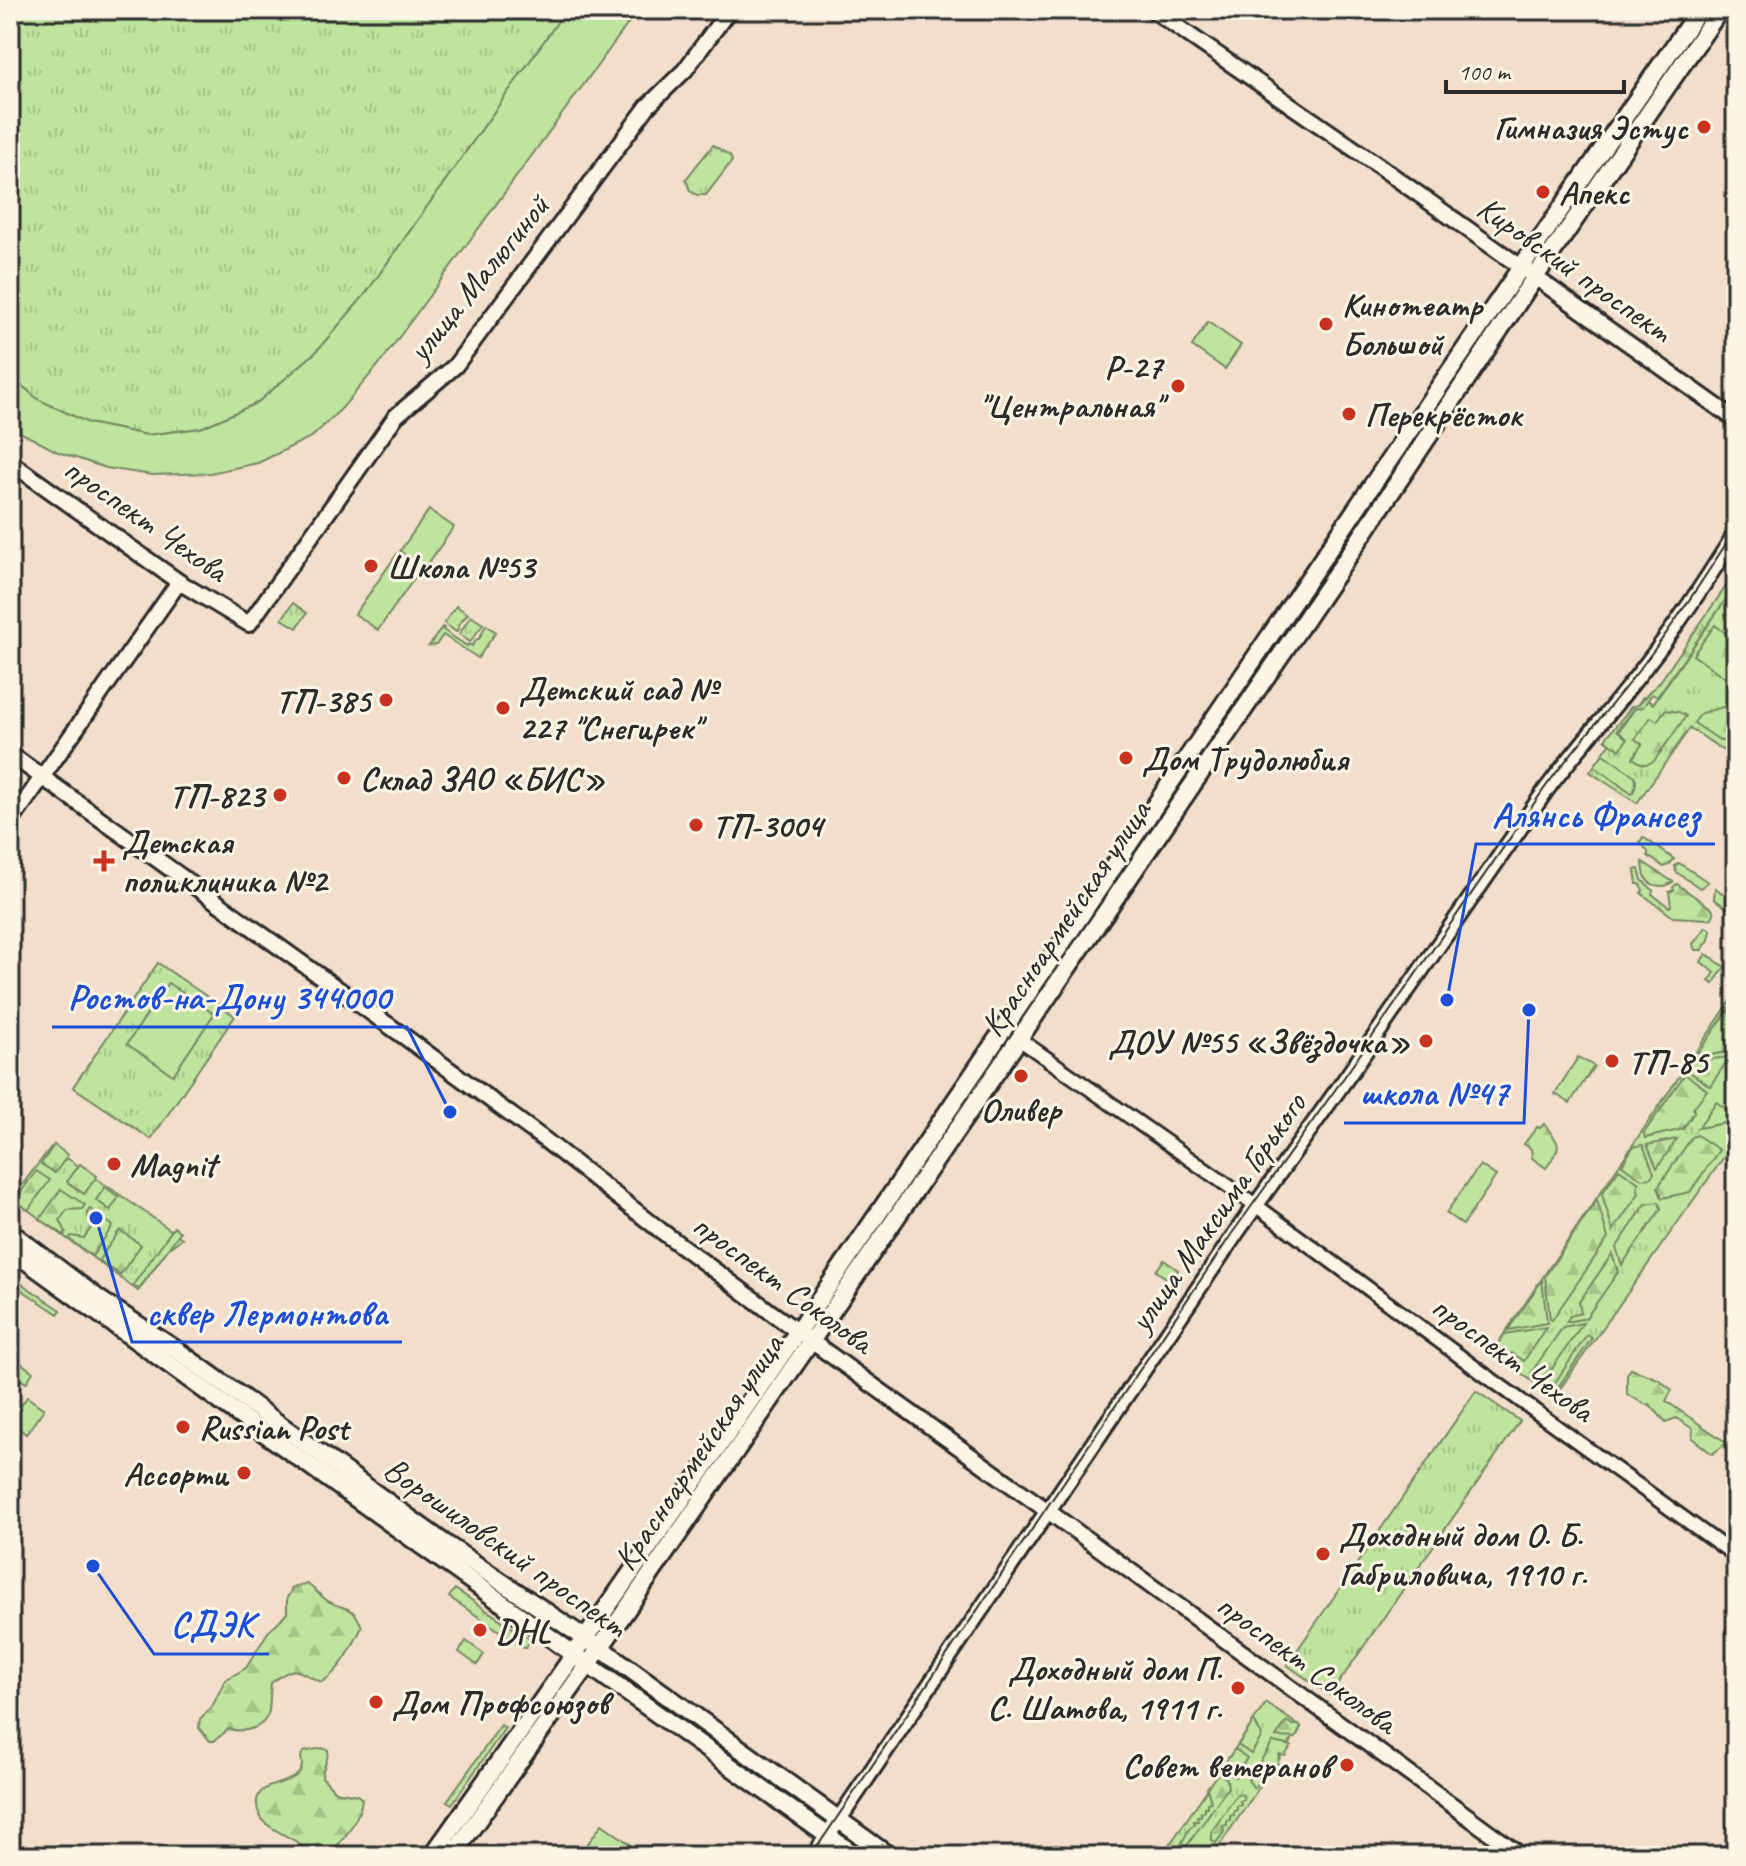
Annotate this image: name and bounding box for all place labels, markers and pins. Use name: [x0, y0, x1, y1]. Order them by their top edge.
place label: Гимназия Эстус: [1494, 106, 1689, 149]
marker: Гимназия Эстус: [1695, 118, 1713, 136]
place label: Апекс: [1559, 171, 1631, 214]
marker: Апекс: [1534, 183, 1552, 201]
place label: Кинотеатр Большой: [1342, 283, 1484, 365]
marker: Кинотеатр Большой: [1317, 315, 1335, 333]
place label: Р-27 "Центральная": [979, 345, 1169, 427]
marker: Р-27 "Центральная": [1169, 377, 1187, 395]
place label: Перекрёсток: [1365, 393, 1524, 436]
marker: Перекрёсток: [1340, 405, 1358, 423]
place label: Школа №53: [387, 545, 537, 588]
marker: Школа №53: [362, 557, 380, 575]
place label: Детский сад № 227 "Снегирек": [519, 667, 721, 749]
place label: ТП-385: [275, 679, 373, 722]
marker: ТП-385: [377, 691, 395, 709]
marker: Детский сад № 227 "Снегирек": [494, 699, 512, 717]
place label: Дом Трудолюбия: [1142, 737, 1351, 780]
marker: Дом Трудолюбия: [1117, 749, 1135, 767]
place label: Склад ЗАО «БИС»: [360, 757, 605, 800]
marker: Склад ЗАО «БИС»: [335, 769, 353, 787]
place label: ТП-823: [169, 774, 267, 817]
callout: Алянсь Франсез: [1476, 784, 1715, 844]
marker: ТП-823: [271, 786, 289, 804]
place label: ТП-3004: [712, 804, 826, 847]
marker: ТП-3004: [687, 816, 705, 834]
place label: Детская поликлиника №2: [122, 820, 329, 902]
marker: Детская поликлиника №2: [93, 850, 115, 872]
callout: Ростов-на-Дону 344000: [52, 967, 407, 1027]
place label: ДОУ №55 «Звёздочка»: [1108, 1020, 1410, 1064]
marker: ДОУ №55 «Звёздочка»: [1417, 1032, 1435, 1050]
place label: ТП-85: [1628, 1040, 1710, 1083]
marker: ТП-85: [1603, 1052, 1621, 1070]
callout: школа №47: [1344, 1063, 1524, 1123]
marker: Оливер: [1012, 1067, 1030, 1085]
place label: Оливер: [981, 1088, 1064, 1131]
place label: Magnit: [130, 1143, 221, 1186]
marker: Magnit: [105, 1155, 123, 1173]
callout: сквер Лермонтова: [132, 1282, 402, 1342]
place label: Russian Post: [199, 1406, 352, 1449]
marker: Russian Post: [174, 1418, 192, 1436]
place label: Ассорти: [124, 1452, 229, 1495]
marker: Ассорти: [235, 1464, 253, 1482]
place label: Доходный дом О. Б. Габриловича, 1910 г.: [1339, 1513, 1588, 1595]
marker: Доходный дом О. Б. Габриловича, 1910 г.: [1314, 1545, 1332, 1563]
callout: СДЭК: [154, 1594, 269, 1654]
place label: DHL: [496, 1609, 551, 1652]
marker: DHL: [471, 1621, 489, 1639]
place label: Доходный дом П. С. Шатова, 1911 г.: [988, 1647, 1223, 1729]
marker: Доходный дом П. С. Шатова, 1911 г.: [1229, 1679, 1247, 1697]
place label: Дом Профсоюзов: [392, 1681, 615, 1725]
marker: Дом Профсоюзов: [367, 1693, 385, 1711]
place label: Совет ветеранов: [1123, 1744, 1339, 1787]
marker: Совет ветеранов: [1338, 1756, 1356, 1774]

